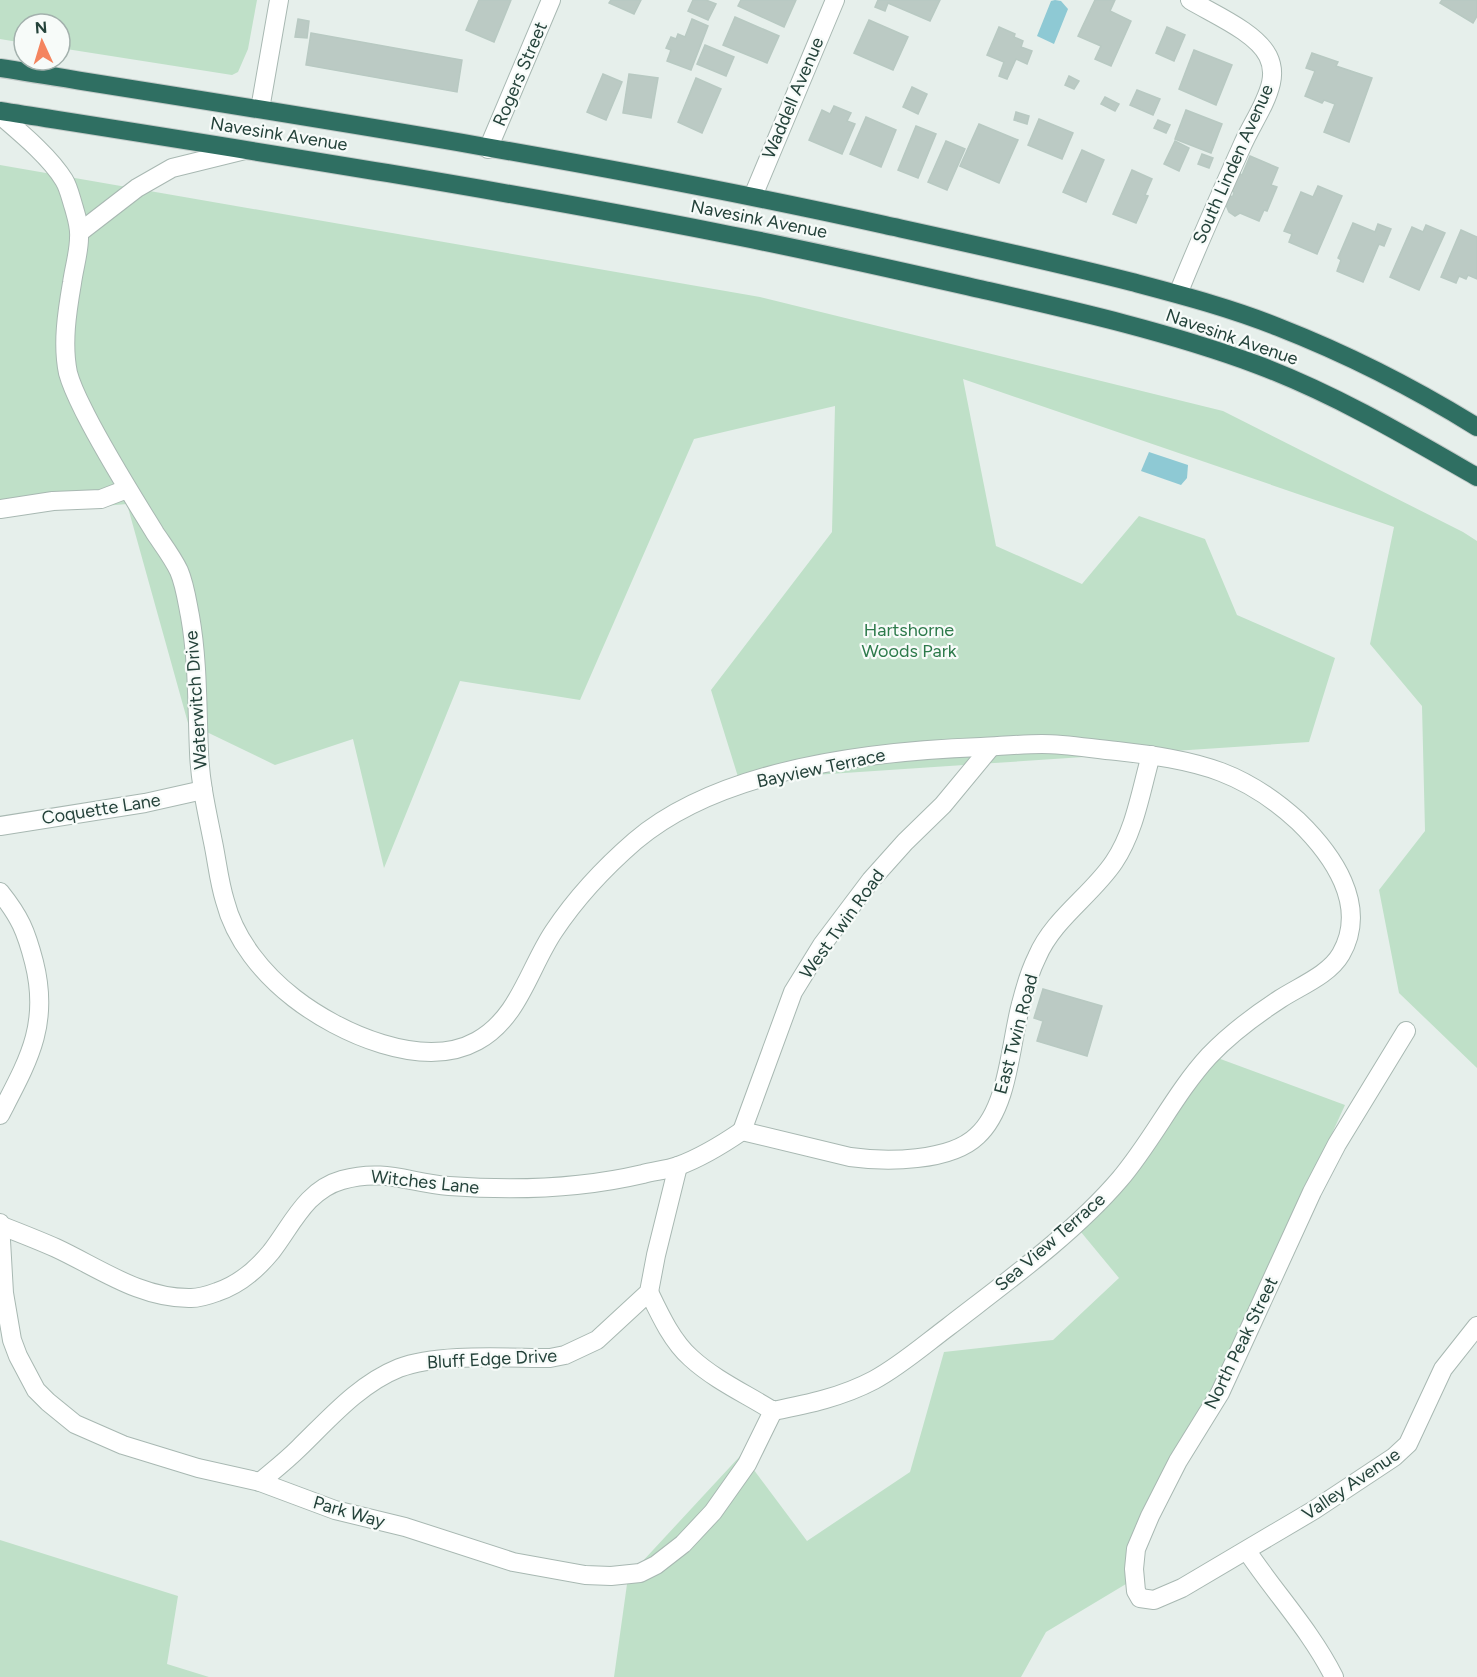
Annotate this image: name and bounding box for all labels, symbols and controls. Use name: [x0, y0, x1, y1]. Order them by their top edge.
north arrow: [12, 12, 72, 72]
text: N: [34, 18, 48, 37]
street label: Rogers Street: [488, 18, 552, 130]
street label: Waddell Avenue: [757, 34, 829, 162]
street label: South Linden Avenue: [1188, 81, 1278, 247]
street label: Navesink Avenue: [209, 112, 349, 156]
street label: Navesink Avenue: [689, 195, 829, 243]
street label: Navesink Avenue: [1163, 304, 1301, 370]
park label: Hartshorne Woods Park: [861, 619, 957, 662]
street label: Waterwitch Drive: [180, 630, 212, 770]
street label: Bayview Terrace: [755, 744, 887, 792]
street label: Coquette Lane: [40, 789, 162, 829]
street label: West Twin Road: [795, 865, 889, 983]
street label: East Twin Road: [989, 972, 1043, 1096]
street label: Witches Lane: [370, 1165, 481, 1199]
street label: Sea View Terrace: [990, 1188, 1110, 1296]
street label: North Peak Street: [1199, 1273, 1283, 1413]
street label: Bluff Edge Drive: [426, 1345, 558, 1373]
street label: Valley Avenue: [1298, 1443, 1404, 1525]
street label: Park Way: [311, 1491, 388, 1533]

